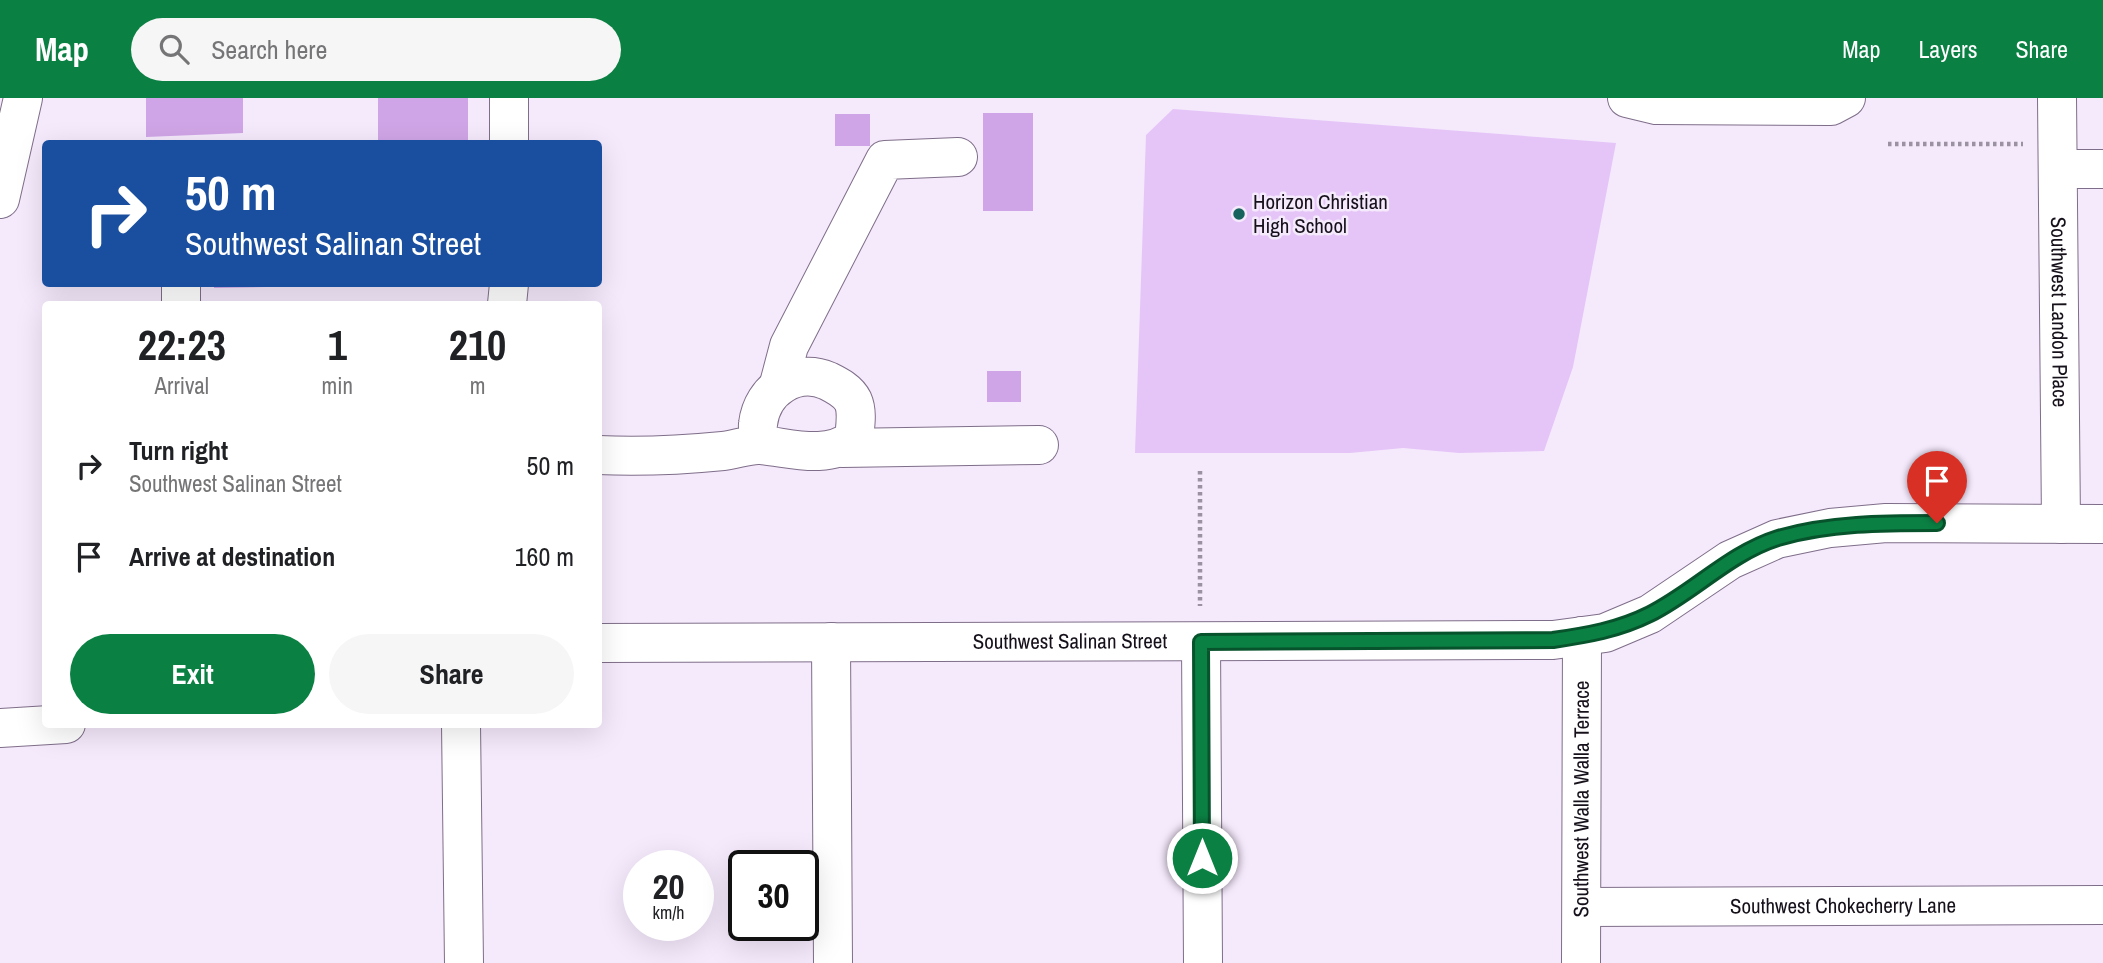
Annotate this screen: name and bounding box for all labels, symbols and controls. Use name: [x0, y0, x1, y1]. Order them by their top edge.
search box: [131, 18, 621, 81]
text: Map: [35, 27, 89, 71]
icon: search: [155, 30, 193, 68]
text: Search here: [211, 32, 327, 67]
text: Map: [1842, 33, 1880, 65]
text: Layers: [1918, 33, 1977, 65]
text: Share: [2015, 33, 2068, 65]
text: 50 m: [185, 159, 277, 225]
icon: right: [70, 168, 161, 259]
place label: Horizon Christian High School: [1253, 187, 1388, 240]
marker: Horizon Christian High School: [1231, 206, 1247, 222]
street label: Southwest Landon Place: [2044, 217, 2075, 407]
text: Southwest Salinan Street: [185, 222, 481, 265]
text: 22:23: [138, 317, 226, 373]
text: 1: [328, 317, 347, 373]
text: 210: [449, 317, 506, 373]
text: Arrival: [155, 370, 209, 401]
text: min: [322, 370, 353, 401]
text: m: [470, 370, 485, 401]
text: Turn right: [129, 433, 228, 468]
icon: right: [70, 447, 108, 485]
text: 50 m: [527, 448, 574, 483]
pin: [1907, 451, 1967, 523]
icon: arrive: [1918, 462, 1956, 500]
text: Southwest Salinan Street: [129, 468, 342, 499]
icon: arrive: [70, 538, 108, 576]
text: Arrive at destination: [129, 539, 335, 574]
text: 160 m: [515, 539, 574, 574]
street label: Southwest Salinan Street: [973, 626, 1167, 656]
button: Exit: [70, 634, 315, 714]
button: Share: [329, 634, 574, 714]
street label: Southwest Walla Walla Terrace: [1566, 681, 1596, 917]
position arrow: [1165, 821, 1239, 895]
speed limit sign: 30: [728, 850, 819, 941]
text: 20: [653, 863, 684, 910]
street label: Southwest Chokecherry Lane: [1730, 891, 1956, 920]
text: km/h: [653, 900, 685, 925]

